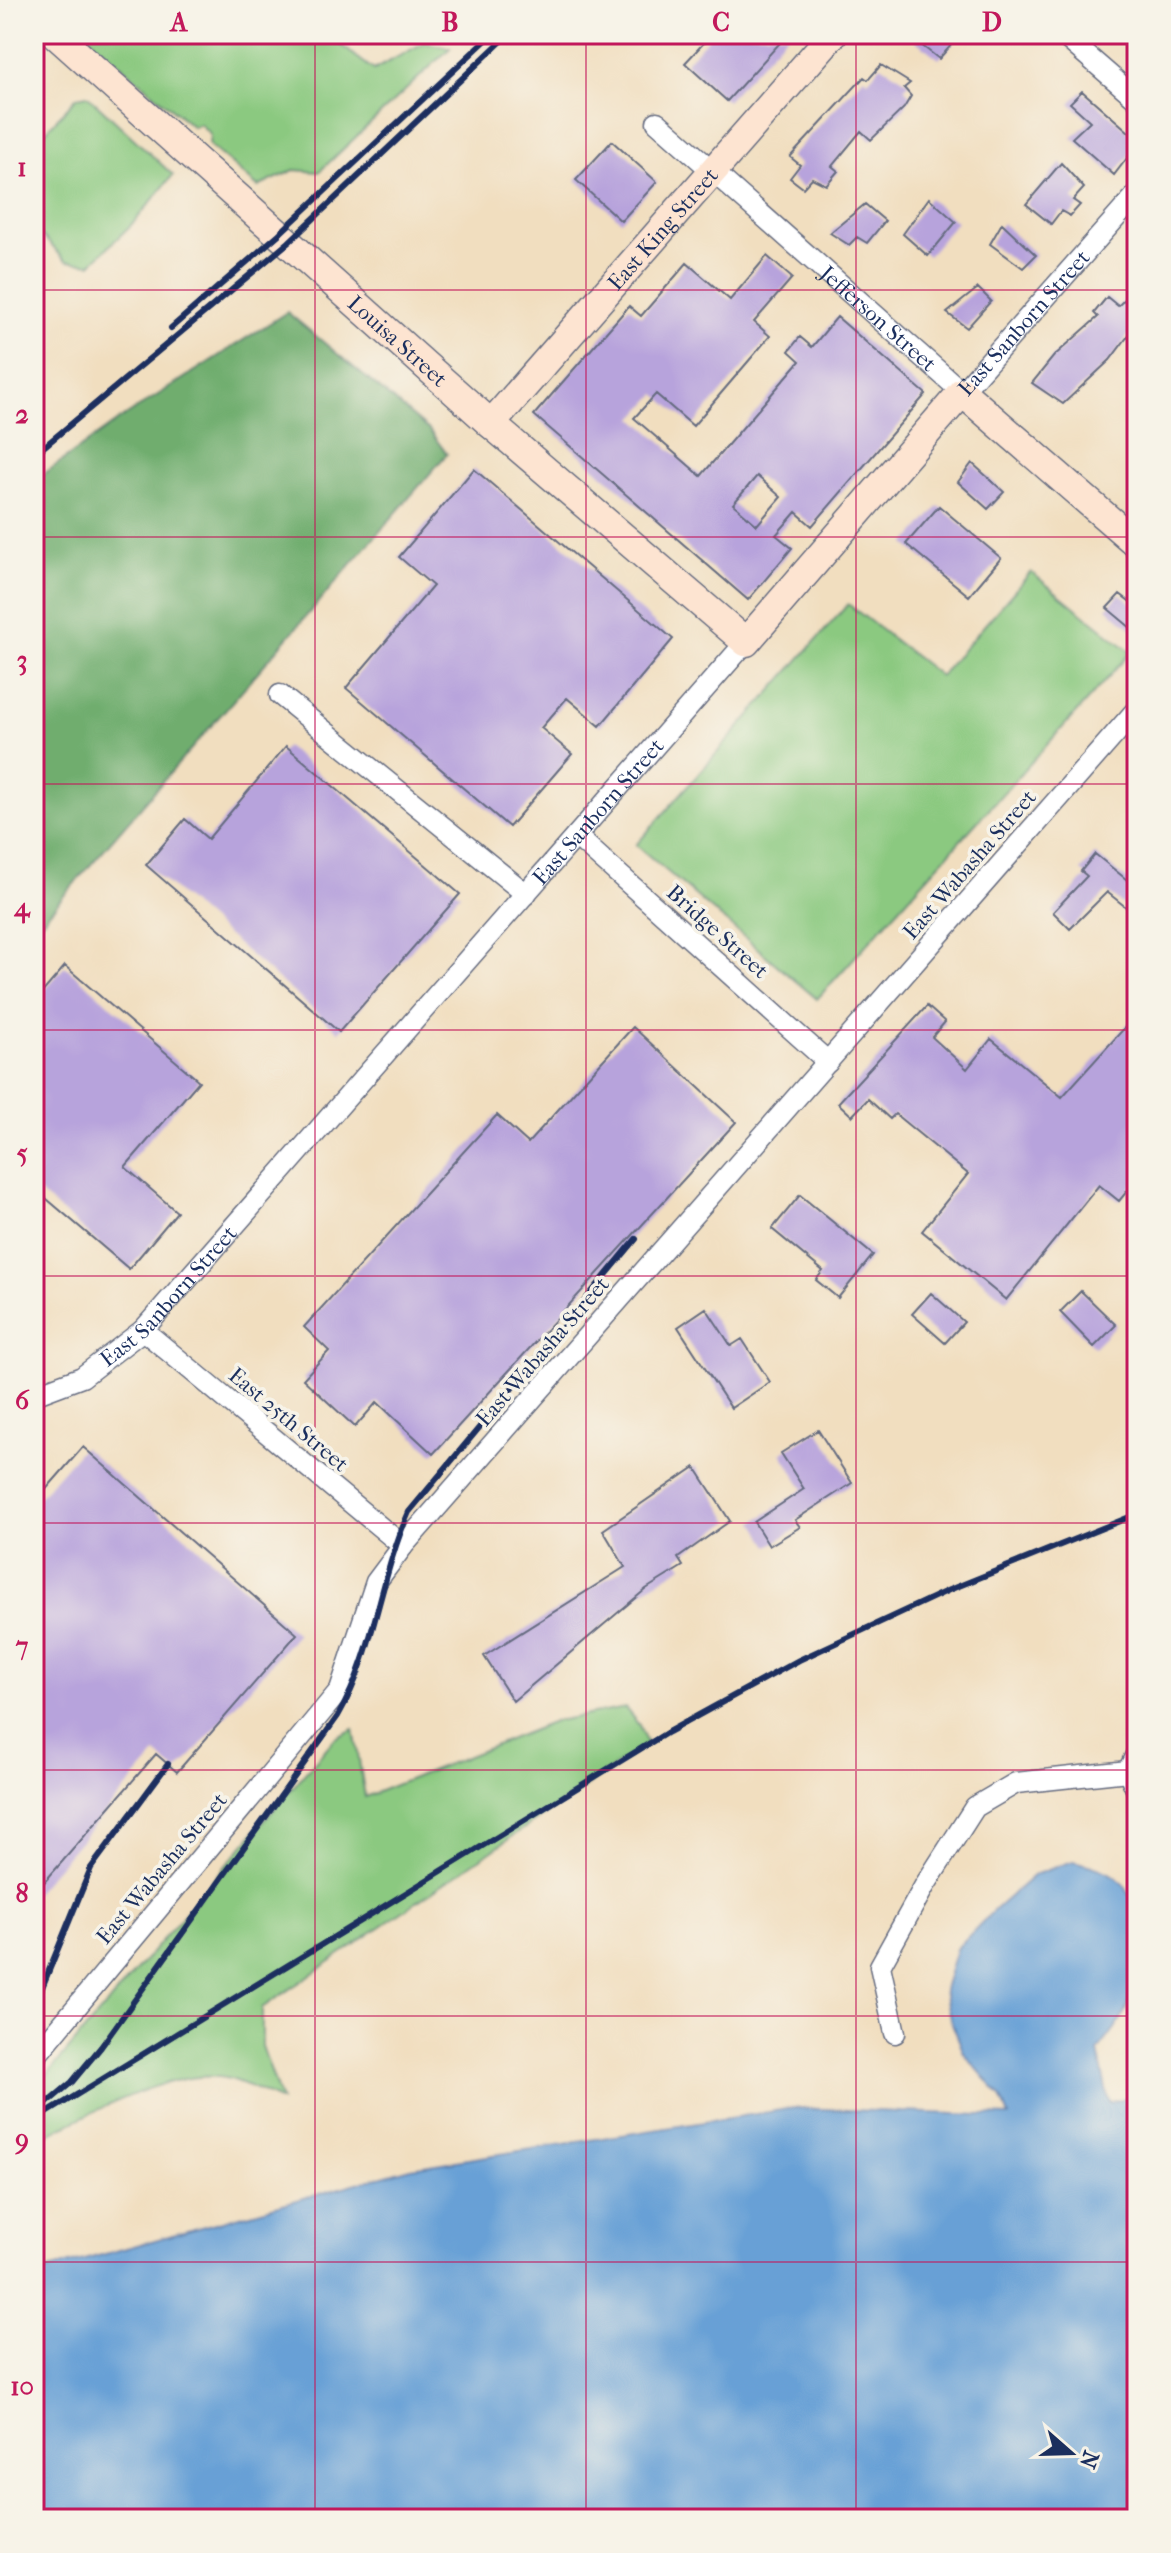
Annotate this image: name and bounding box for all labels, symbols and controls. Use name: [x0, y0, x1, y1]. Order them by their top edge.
text: A: [169, 7, 189, 38]
text: B: [442, 7, 459, 38]
text: C: [712, 7, 730, 38]
text: D: [982, 7, 1002, 38]
text: 1: [17, 152, 27, 183]
street label: East King Street: [603, 163, 724, 296]
street label: East Sanborn Street: [953, 245, 1096, 402]
street label: Jefferson Street: [813, 259, 942, 377]
street label: Louisa Street: [342, 290, 452, 393]
text: 2: [15, 399, 29, 430]
text: 3: [17, 645, 27, 676]
street label: East Sanborn Street: [527, 733, 670, 890]
street label: East Wabasha Street: [898, 784, 1042, 945]
street label: Bridge Street: [661, 879, 773, 984]
text: 4: [13, 892, 31, 924]
text: 5: [16, 1138, 28, 1169]
street label: East Sanborn Street: [95, 1221, 242, 1372]
street label: East Wabasha Street: [471, 1271, 615, 1432]
street label: East 25th Street: [223, 1362, 354, 1477]
text: 6: [15, 1385, 30, 1416]
text: 7: [15, 1631, 29, 1662]
street label: East Wabasha Street: [91, 1788, 233, 1950]
text: 8: [15, 1878, 29, 1909]
text: 9: [14, 2124, 29, 2155]
text: 10: [10, 2371, 34, 2402]
north arrow: [1031, 2413, 1111, 2493]
text: N: [1074, 2447, 1104, 2472]

